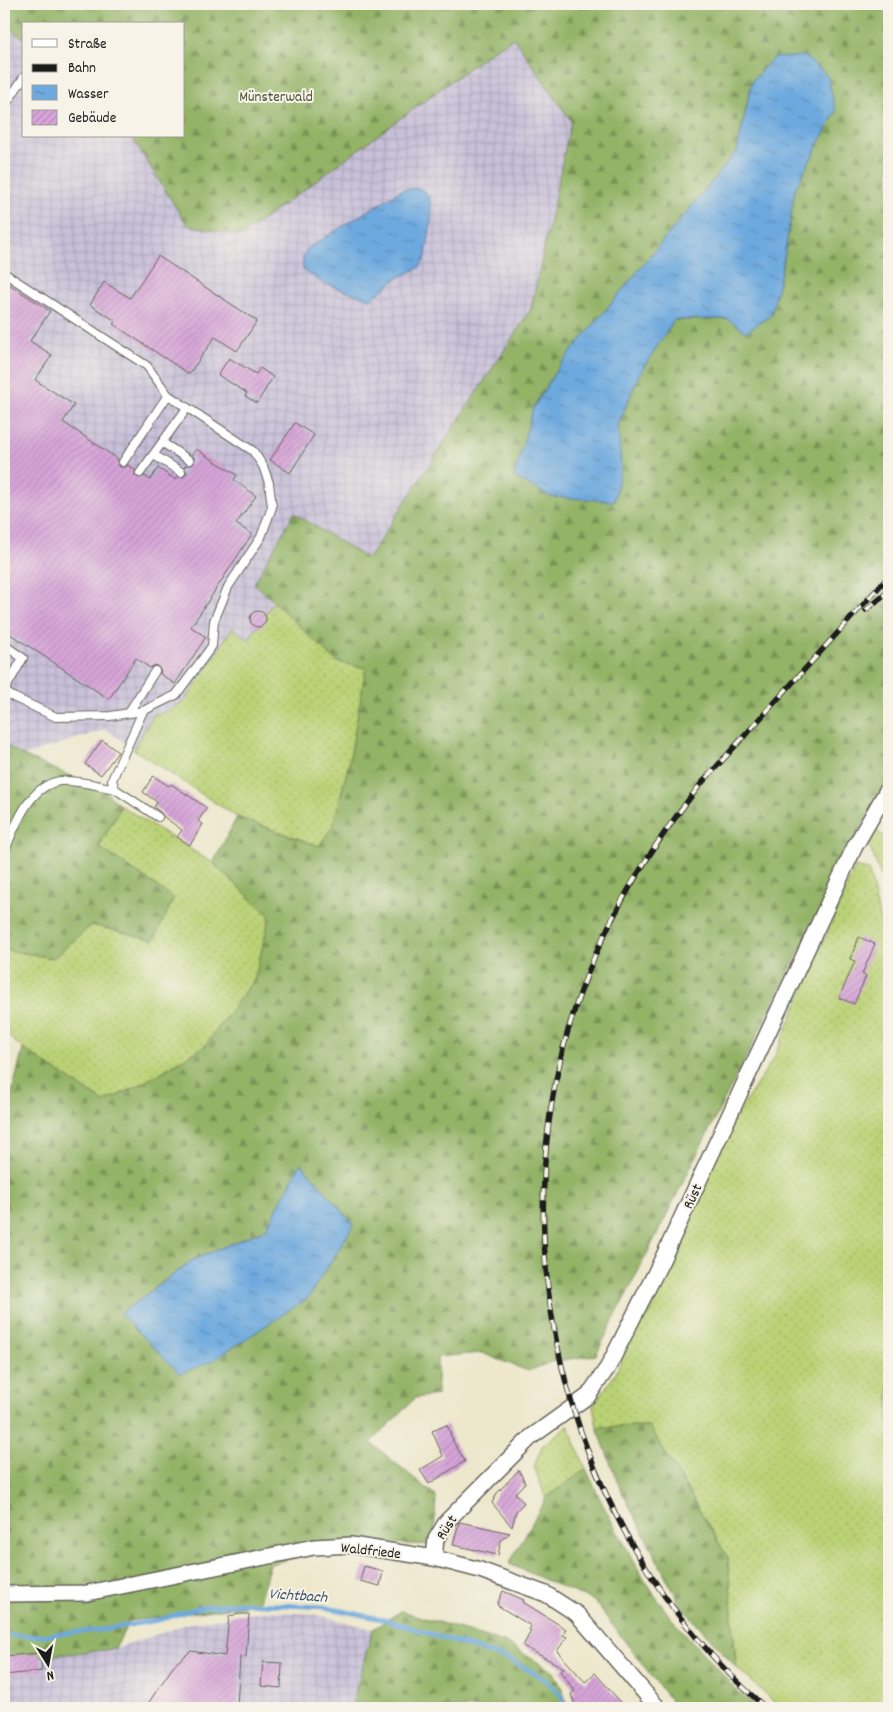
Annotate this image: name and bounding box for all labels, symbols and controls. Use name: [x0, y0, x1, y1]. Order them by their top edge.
legend: [22, 22, 185, 138]
text: Straße: [68, 34, 107, 56]
text: Bahn: [68, 58, 96, 80]
text: Wasser: [68, 84, 109, 106]
park label: Münsterwald: [239, 87, 313, 109]
text: Gebäude: [68, 108, 117, 130]
street label: Rüst: [678, 1180, 709, 1213]
street label: Rüst: [431, 1511, 464, 1545]
street label: Waldfriede: [340, 1538, 402, 1566]
water label: Vichtbach: [268, 1583, 328, 1610]
north arrow: [22, 1640, 72, 1690]
text: N: [45, 1664, 55, 1685]

